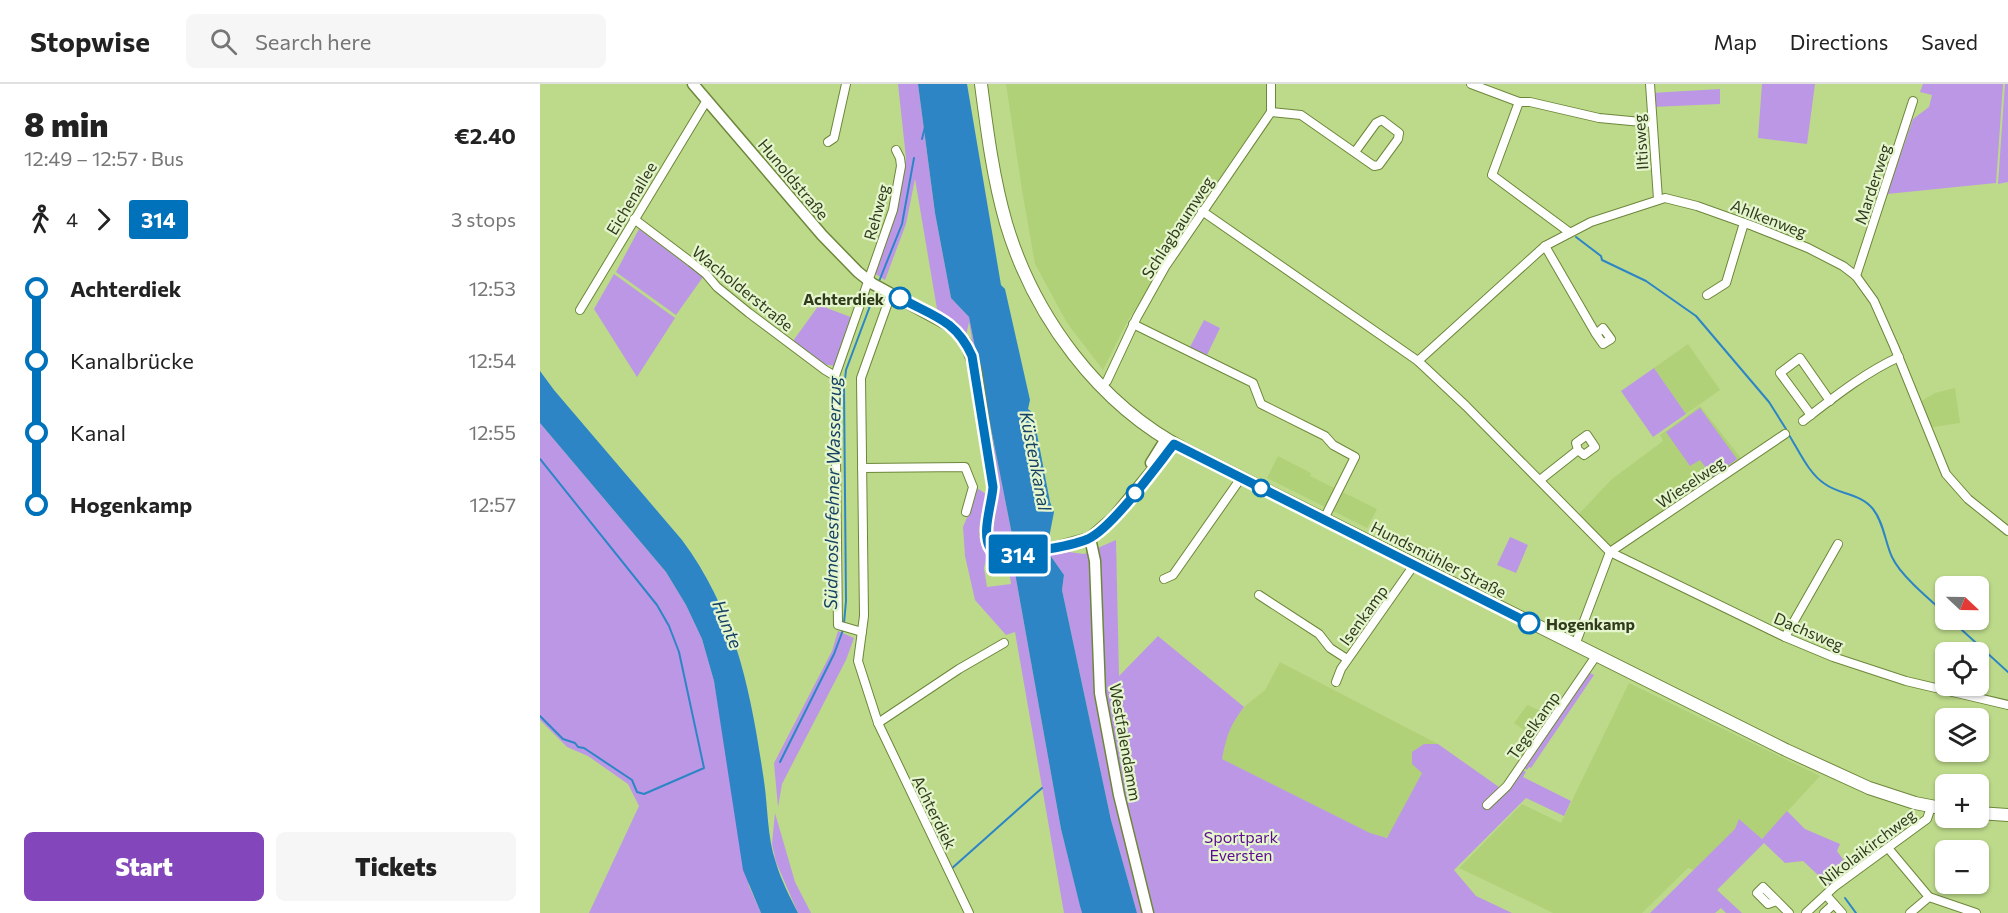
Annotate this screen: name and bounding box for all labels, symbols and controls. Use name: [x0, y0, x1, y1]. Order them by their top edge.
search box: [186, 14, 606, 68]
text: Stopwise: [30, 24, 150, 58]
icon: search: [207, 25, 240, 58]
text: Search here: [255, 28, 371, 55]
text: Map: [1714, 29, 1757, 54]
text: Directions: [1790, 29, 1888, 54]
text: Saved: [1921, 29, 1978, 54]
text: 8 min: [24, 103, 108, 144]
street label: Iltisweg: [1629, 113, 1651, 171]
text: €2.40: [454, 122, 516, 149]
street label: Hunoldstraße: [755, 135, 833, 223]
street label: Marderweg: [1850, 141, 1894, 227]
text: 12:49 – 12:57 · Bus: [24, 146, 184, 170]
street label: Eichenallee: [602, 158, 660, 238]
street label: Schlagbaumweg: [1137, 172, 1217, 282]
street label: Rehweg: [859, 182, 893, 242]
street label: Ahlkenweg: [1728, 195, 1810, 241]
icon: walk: [24, 203, 57, 236]
icon: forward: [87, 203, 120, 236]
text: 4: [66, 207, 78, 231]
text: 314: [141, 207, 176, 232]
text: 3 stops: [451, 207, 516, 231]
street label: Wacholderstraße: [688, 241, 798, 335]
text: Achterdiek: [70, 275, 181, 302]
text: 12:53: [469, 276, 516, 300]
marker: Achterdiek: [889, 287, 911, 309]
place label: Achterdiek: [803, 289, 885, 308]
text: Kanalbrücke: [70, 347, 194, 374]
text: 12:54: [468, 348, 516, 372]
water label: Südmoslesfehner Wasserzug: [819, 375, 845, 610]
water label: Küstenkanal: [1016, 410, 1056, 513]
text: Kanal: [70, 419, 126, 446]
text: 12:55: [469, 420, 516, 444]
street label: Wieselweg: [1652, 452, 1728, 512]
unlabelled marker: [1252, 479, 1270, 497]
unlabelled marker: [1126, 484, 1144, 502]
text: Hogenkamp: [70, 491, 192, 518]
text: 12:57: [470, 492, 516, 516]
street label: Hundsmühler Straße: [1368, 517, 1510, 601]
line badge: 314: [984, 534, 1052, 574]
text: 314: [1001, 542, 1035, 567]
north arrow: [1935, 576, 1989, 630]
map controls: [1935, 576, 1989, 894]
street label: Isenkamp: [1335, 581, 1391, 649]
water label: Hunte: [708, 596, 748, 652]
street label: Dachsweg: [1771, 608, 1847, 654]
marker: Hogenkamp: [1518, 612, 1540, 634]
place label: Hogenkamp: [1546, 614, 1635, 633]
button: locate: [1935, 642, 1989, 696]
street label: Westfalendamm: [1106, 682, 1146, 802]
street label: Tegelkamp: [1503, 687, 1563, 763]
button: layers: [1935, 708, 1989, 762]
street label: Achterdiek: [909, 772, 961, 852]
button: +: [1935, 774, 1989, 828]
street label: Nikolaikirchweg: [1815, 804, 1919, 890]
park label: Sportpark Eversten: [1204, 827, 1278, 864]
button: Start: [24, 832, 264, 901]
button: Tickets: [276, 832, 516, 901]
button: −: [1935, 840, 1989, 894]

